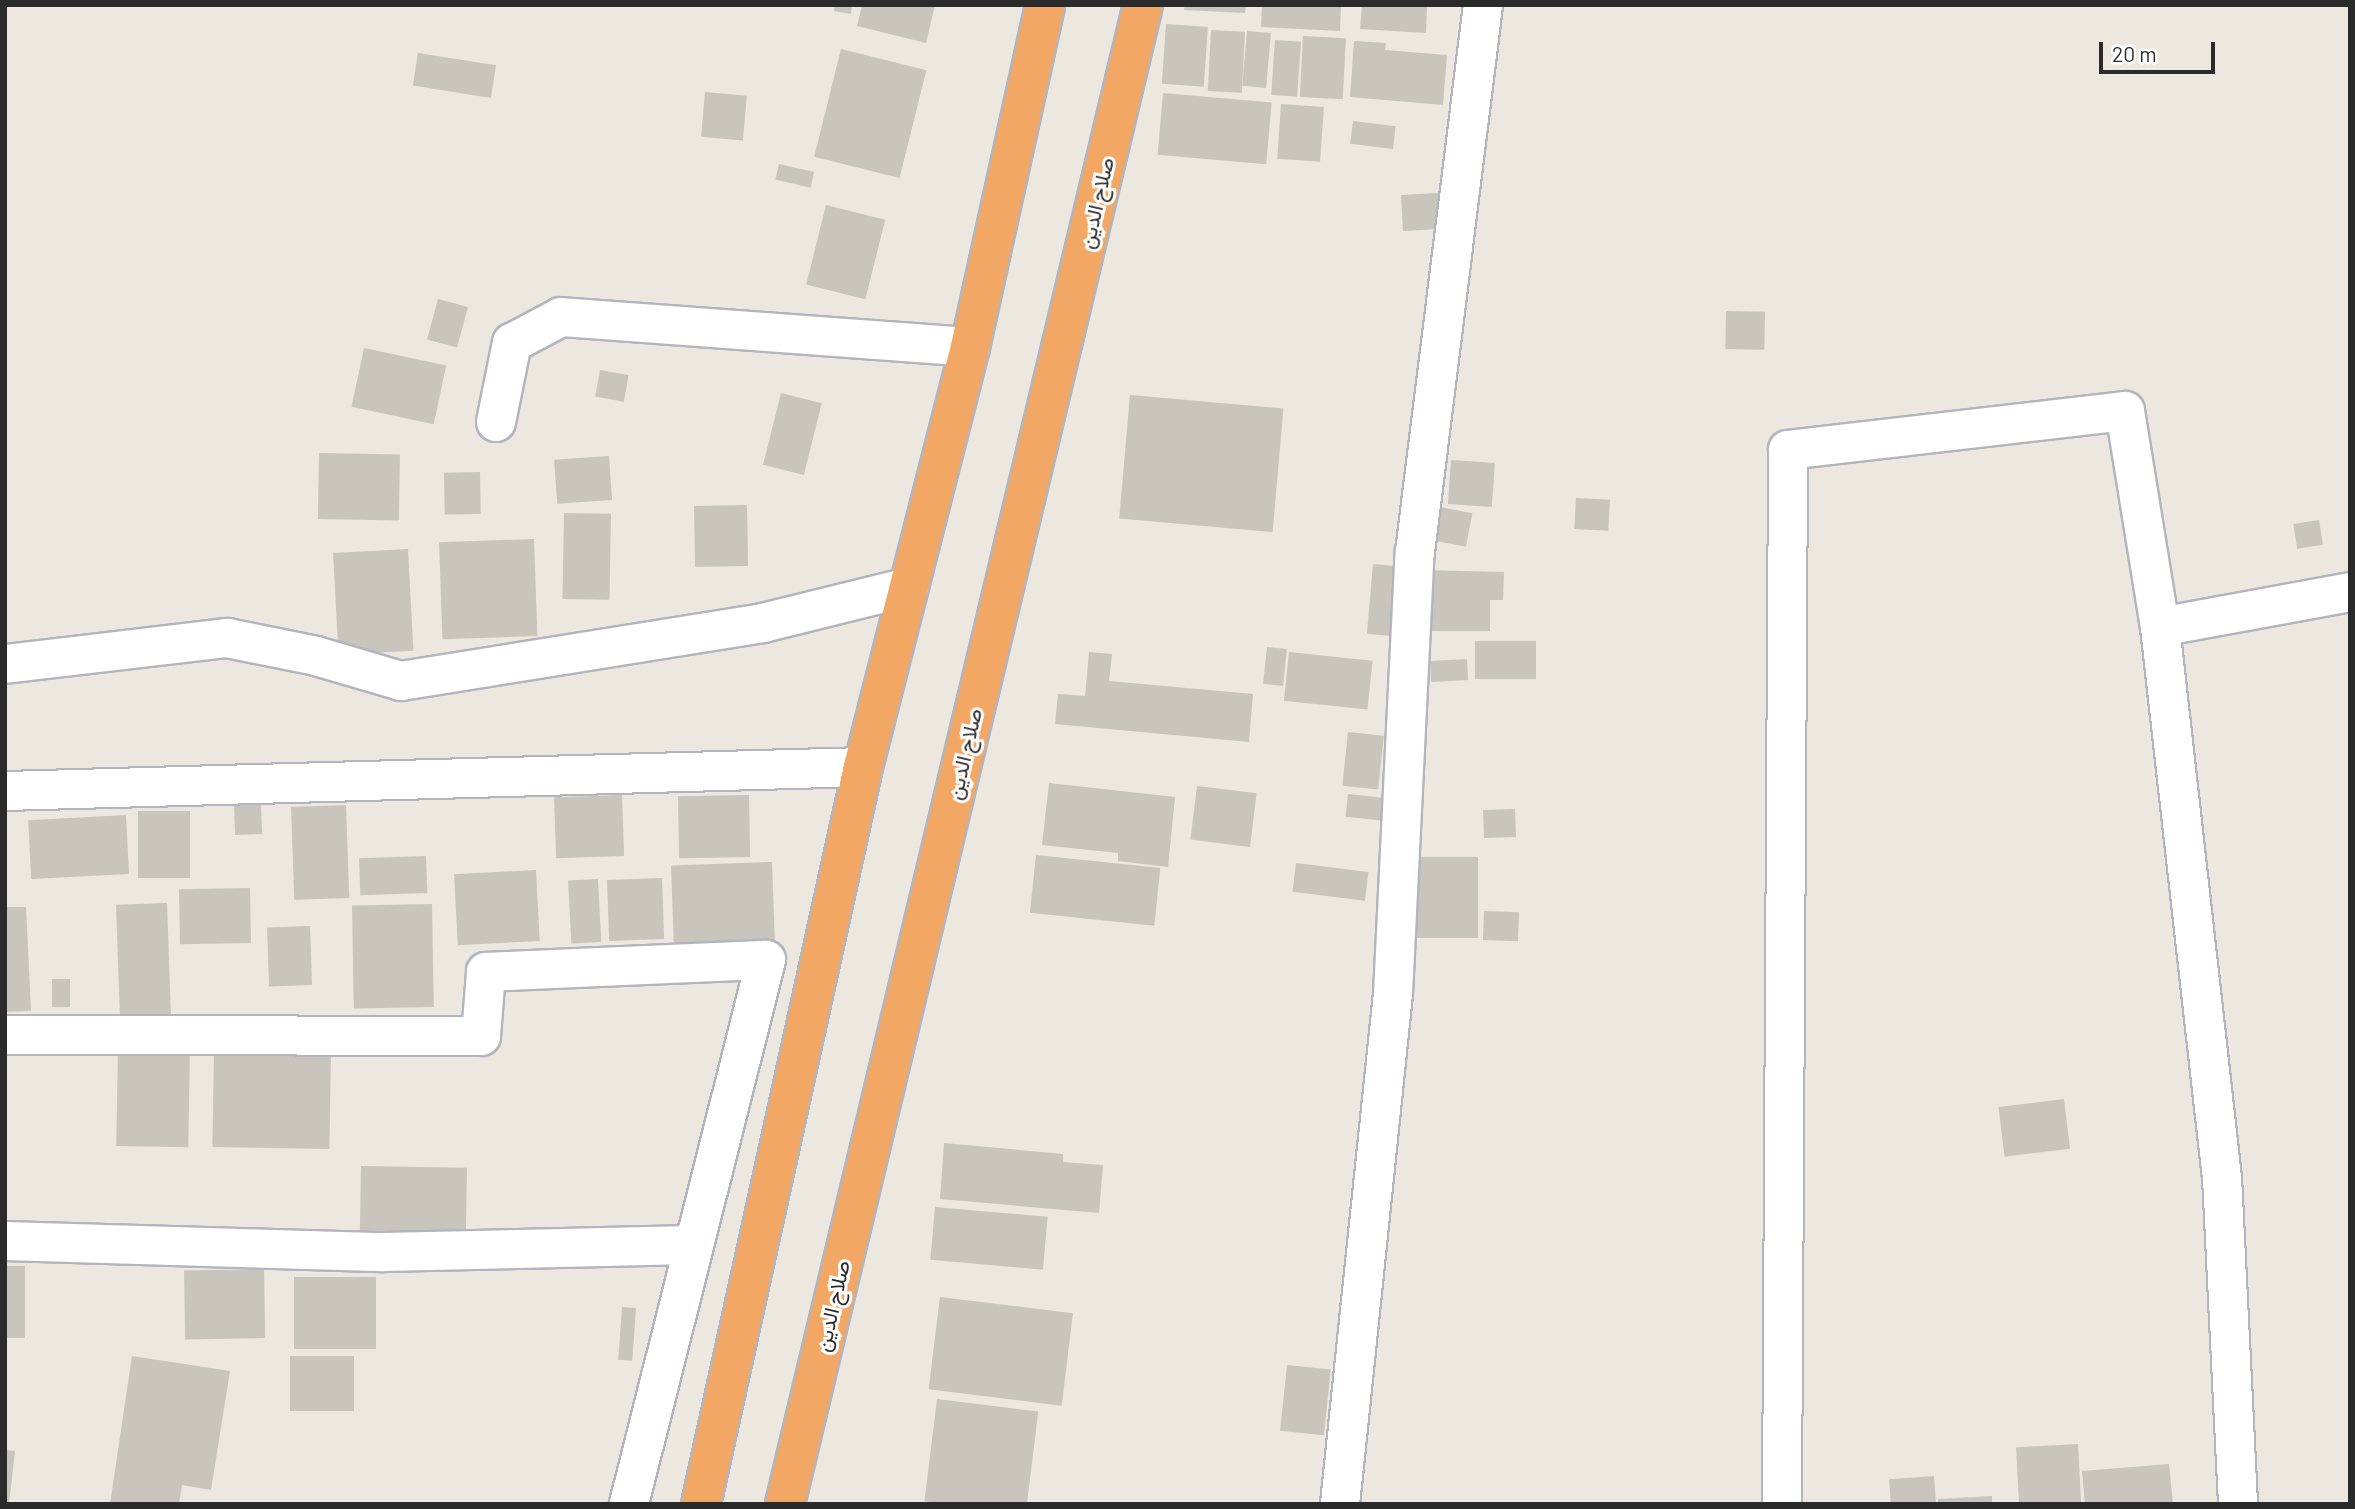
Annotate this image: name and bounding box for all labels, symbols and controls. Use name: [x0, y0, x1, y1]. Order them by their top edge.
scale bar: [2103, 28, 2218, 72]
text: 20 m: [2112, 41, 2157, 66]
street label: صلاح الدين: [1073, 155, 1119, 251]
street label: صلاح الدين: [941, 706, 987, 802]
street label: صلاح الدين: [809, 1258, 855, 1354]

